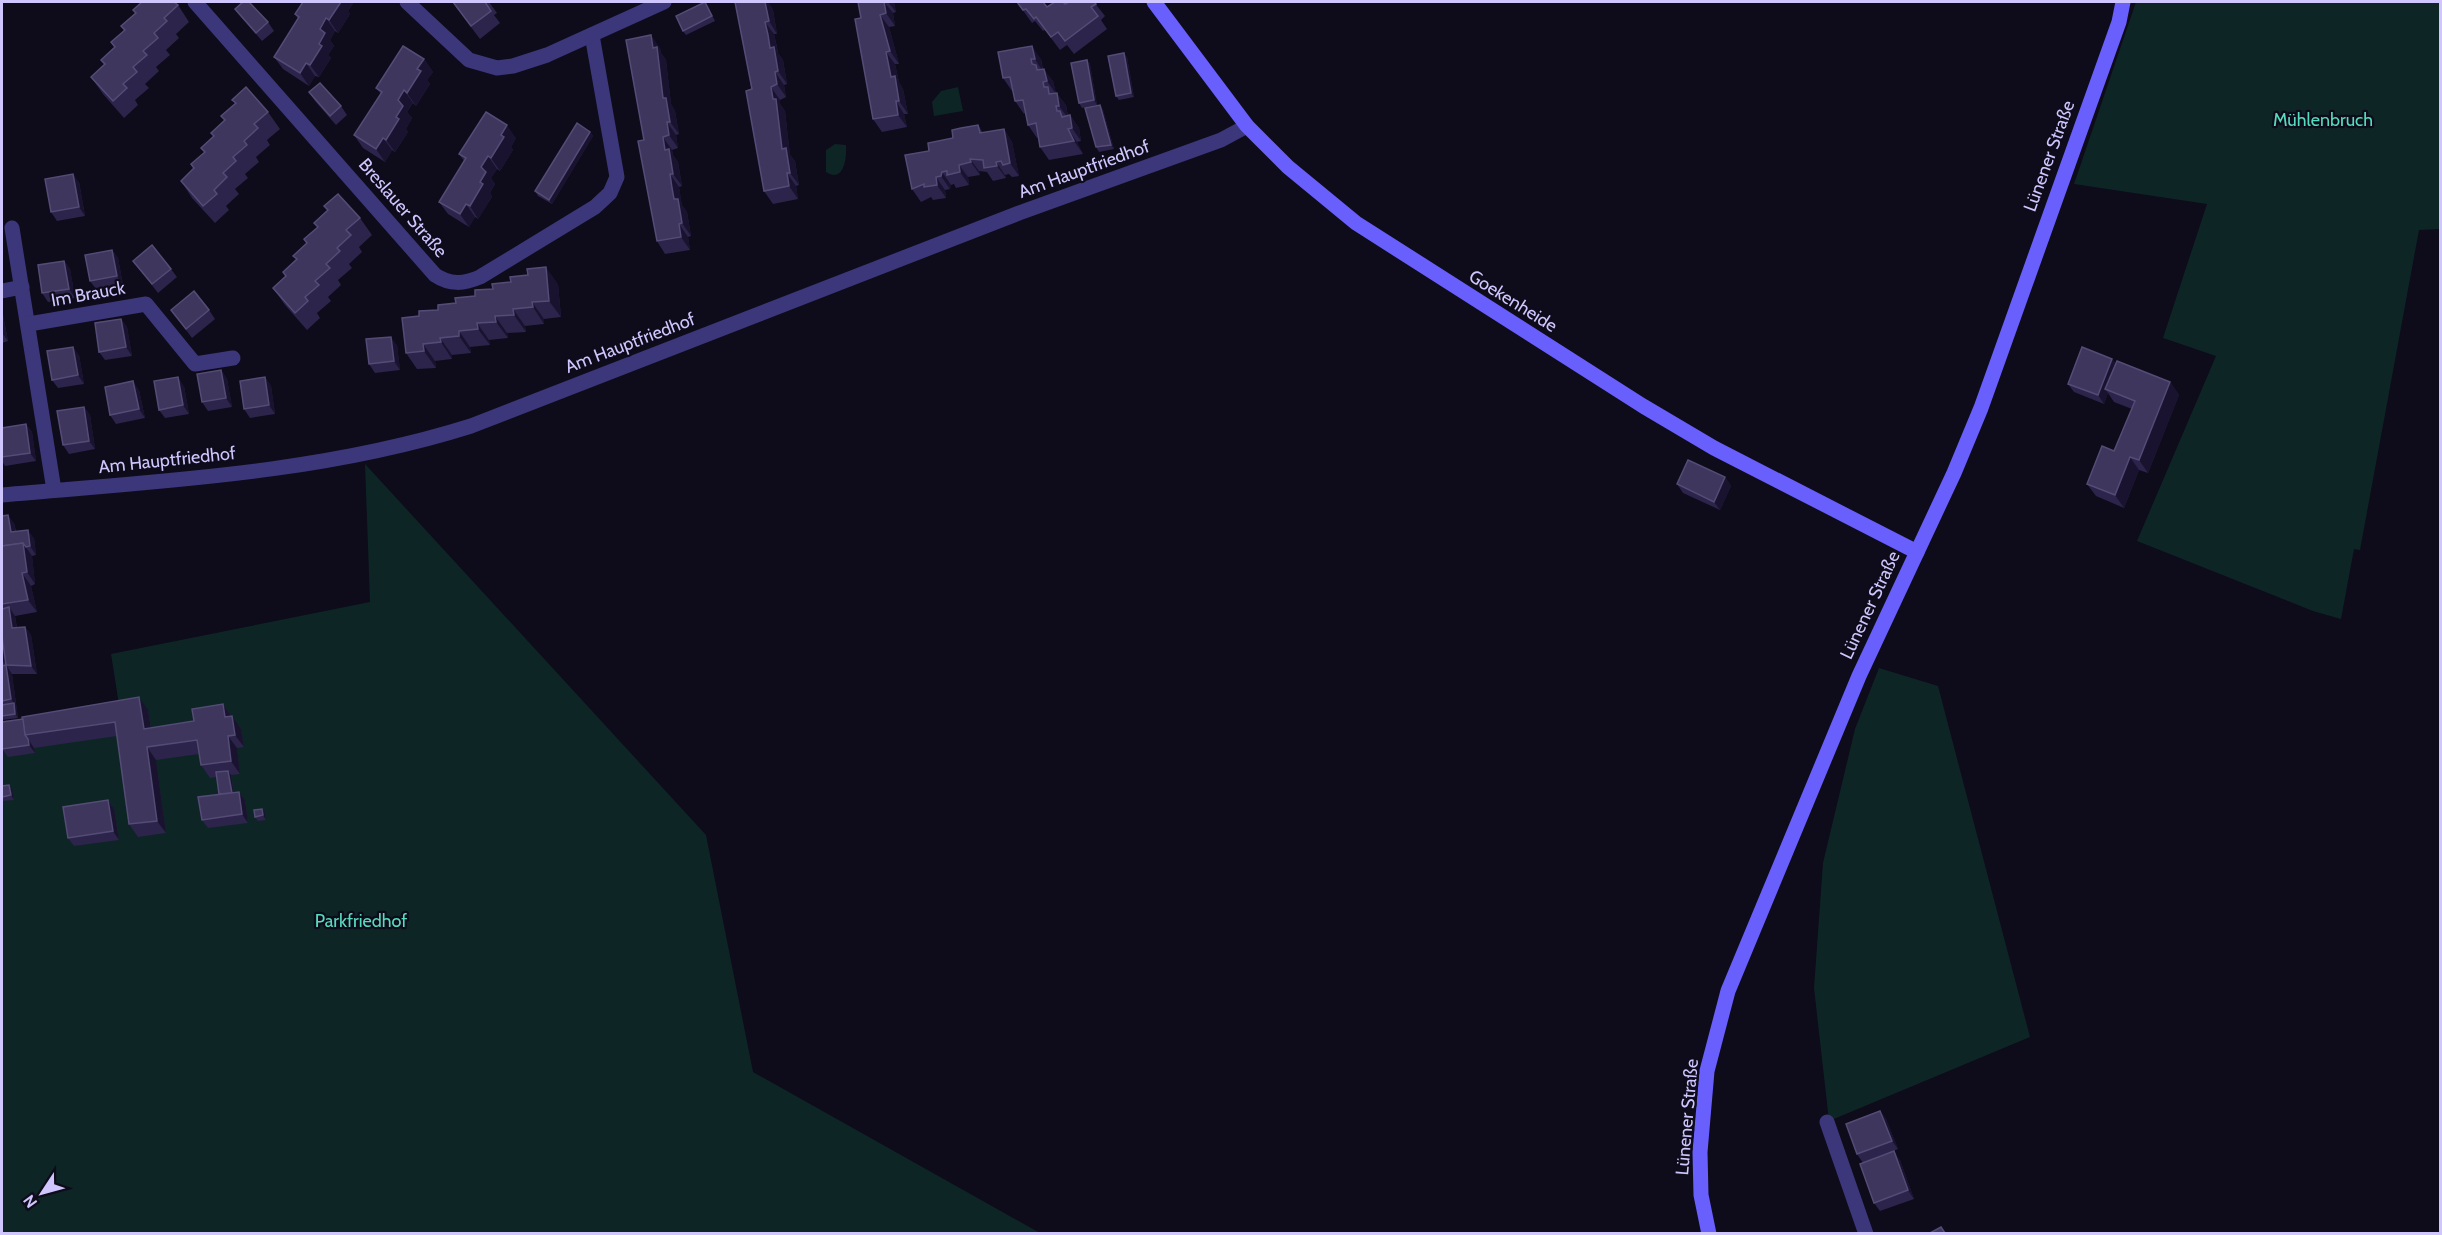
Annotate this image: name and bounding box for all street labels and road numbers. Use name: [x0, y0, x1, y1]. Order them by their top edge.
street label: Lünener Straße: [2019, 97, 2079, 215]
street label: Am Hauptfriedhof: [1016, 135, 1152, 203]
street label: Breslauer Straße: [354, 154, 452, 262]
street label: Goekenheide: [1465, 265, 1561, 337]
street label: Im Brauck: [49, 277, 128, 311]
street label: Am Hauptfriedhof: [562, 308, 698, 378]
street label: Am Hauptfriedhof: [97, 442, 237, 478]
street label: Lünener Straße: [1835, 547, 1905, 663]
street label: Lünener Straße: [1671, 1058, 1703, 1176]

